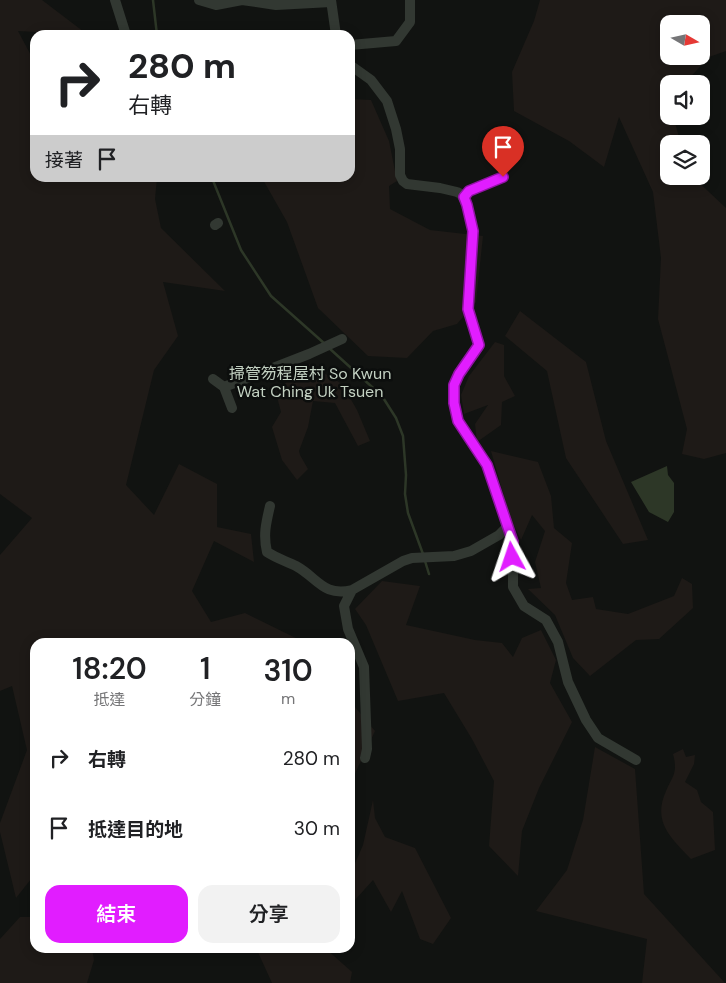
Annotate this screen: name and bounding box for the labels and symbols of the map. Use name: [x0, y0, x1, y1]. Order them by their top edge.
north arrow: [660, 15, 710, 65]
pin: [482, 126, 524, 177]
district label: 掃管笏程屋村 So Kwun Wat Ching Uk Tsuen: [229, 363, 391, 402]
position arrow: [485, 530, 537, 582]

